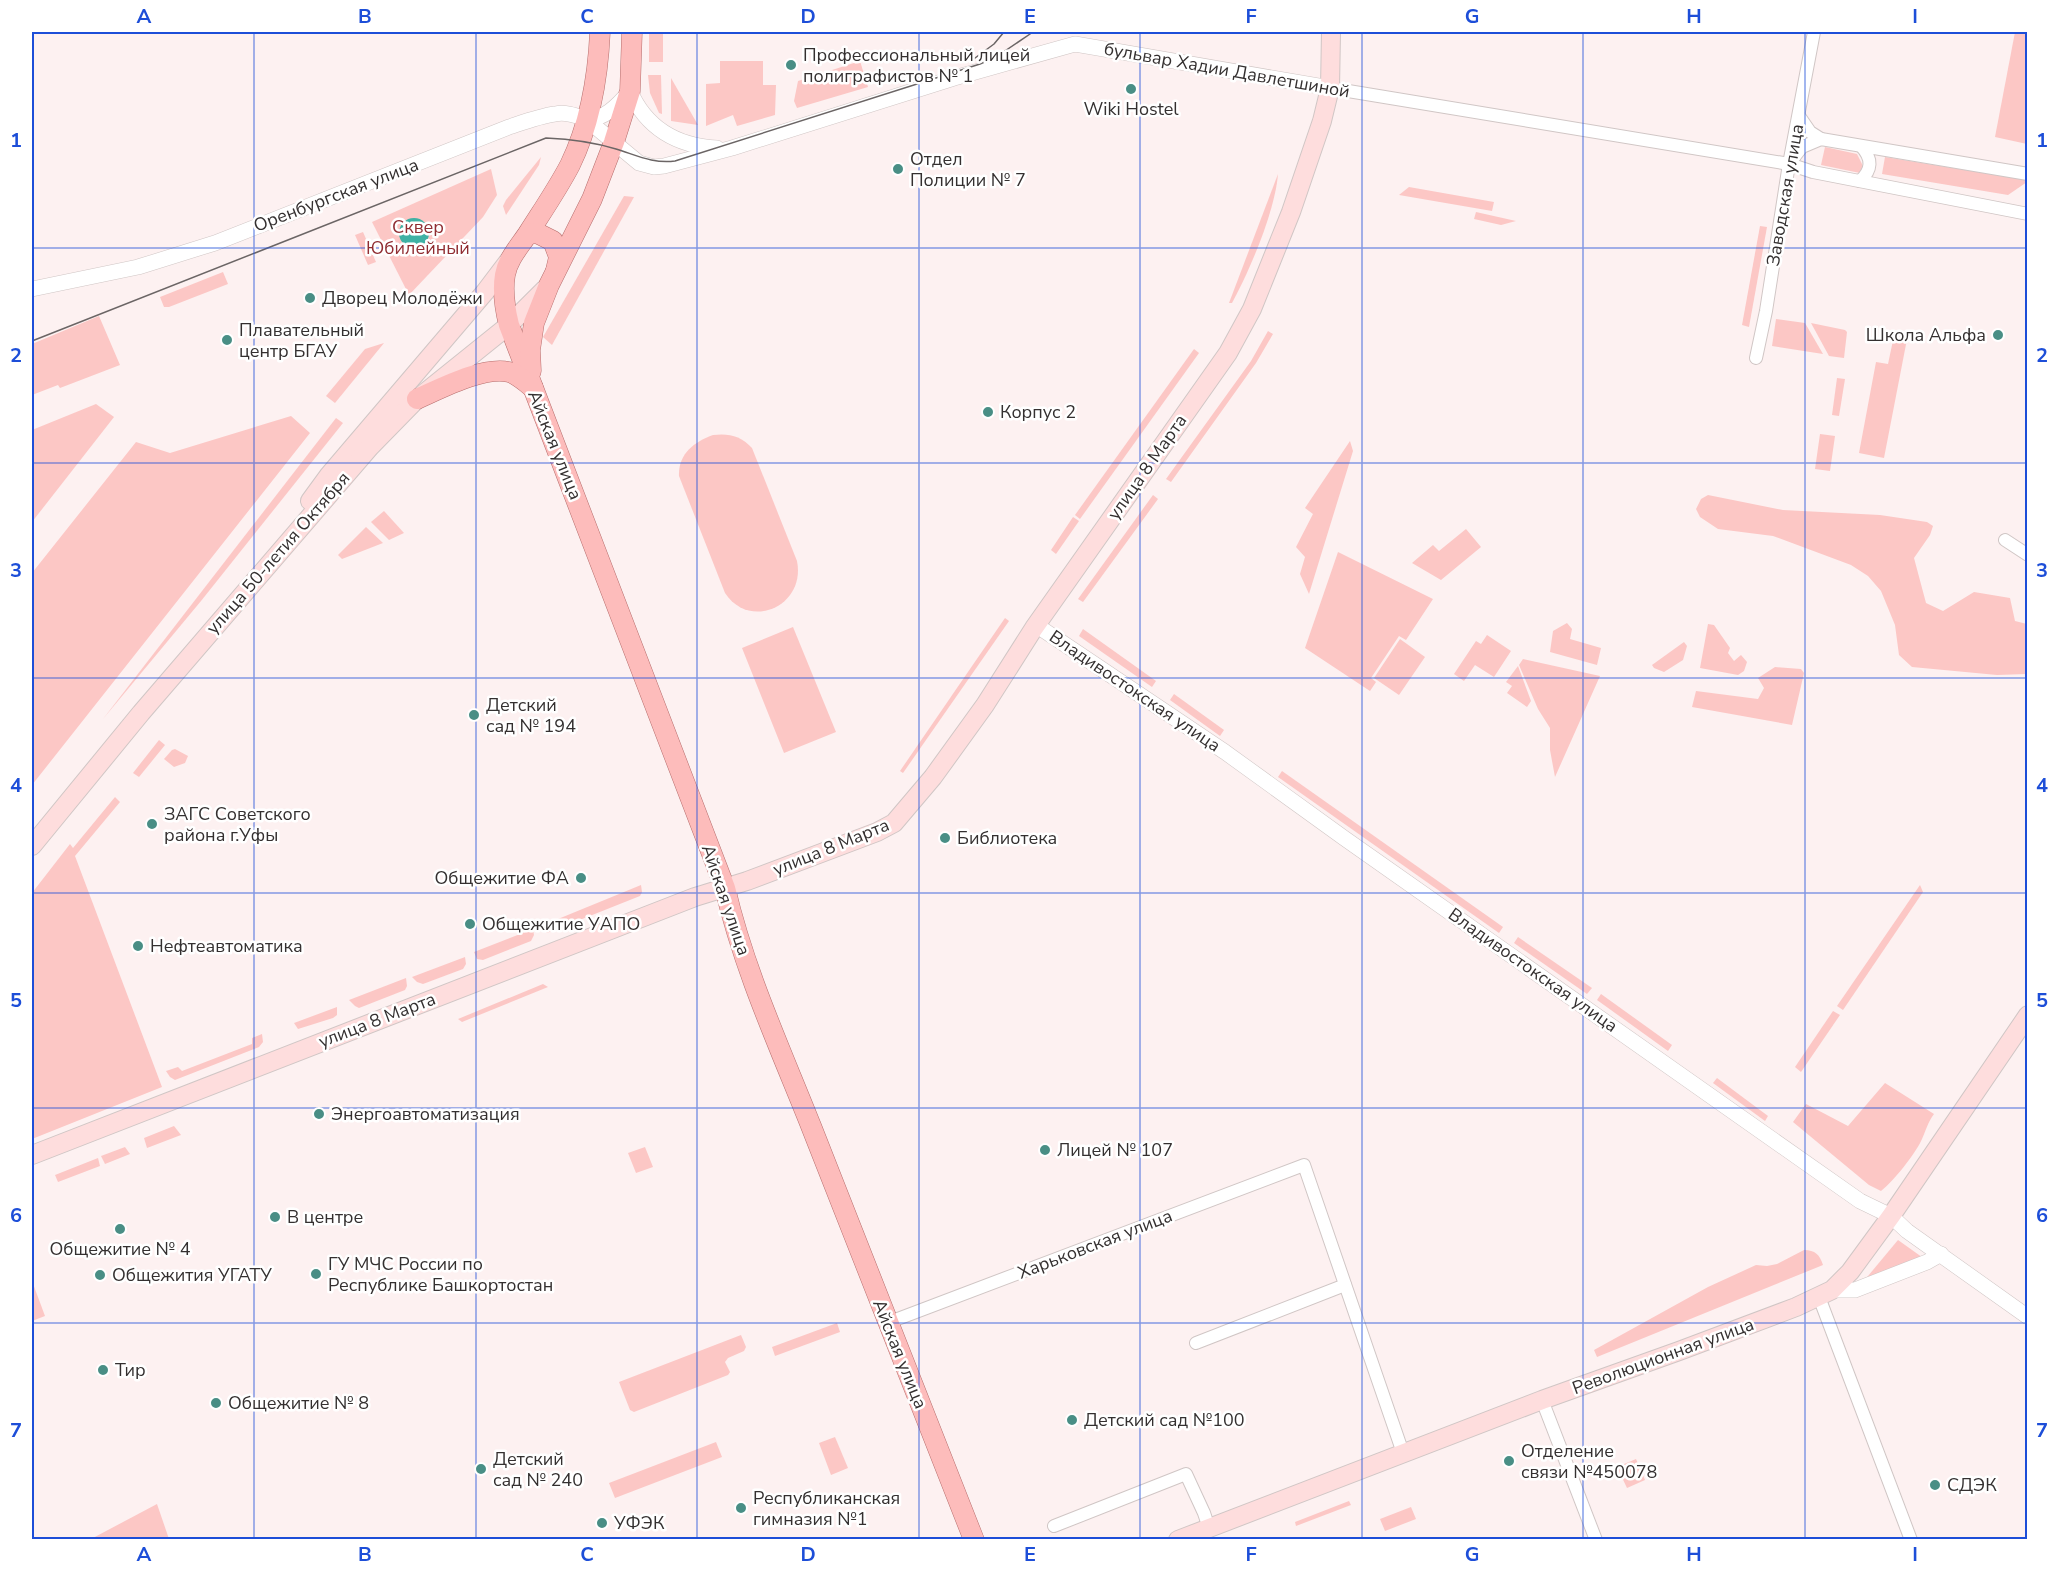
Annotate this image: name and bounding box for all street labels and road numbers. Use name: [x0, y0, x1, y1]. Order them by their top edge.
street label: бульвар Хадии Давлетшиной: [1102, 37, 1352, 103]
street label: Заводская улица: [1761, 122, 1809, 268]
street label: Оренбургская улица: [250, 152, 422, 238]
street label: Айская улица: [522, 387, 588, 503]
street label: улица 8 Марта: [1102, 409, 1192, 525]
street label: улица 50-летия Октября: [201, 467, 355, 639]
street label: Владивостокская улица: [1045, 625, 1225, 757]
street label: улица 8 Марта: [769, 813, 893, 881]
street label: Айская улица: [696, 841, 756, 959]
street label: Владивостокская улица: [1443, 902, 1623, 1038]
street label: улица 8 Марта: [315, 987, 439, 1053]
street label: Харьковская улица: [1014, 1204, 1176, 1284]
street label: Айская улица: [867, 1296, 933, 1412]
street label: Революционная улица: [1569, 1312, 1757, 1400]

